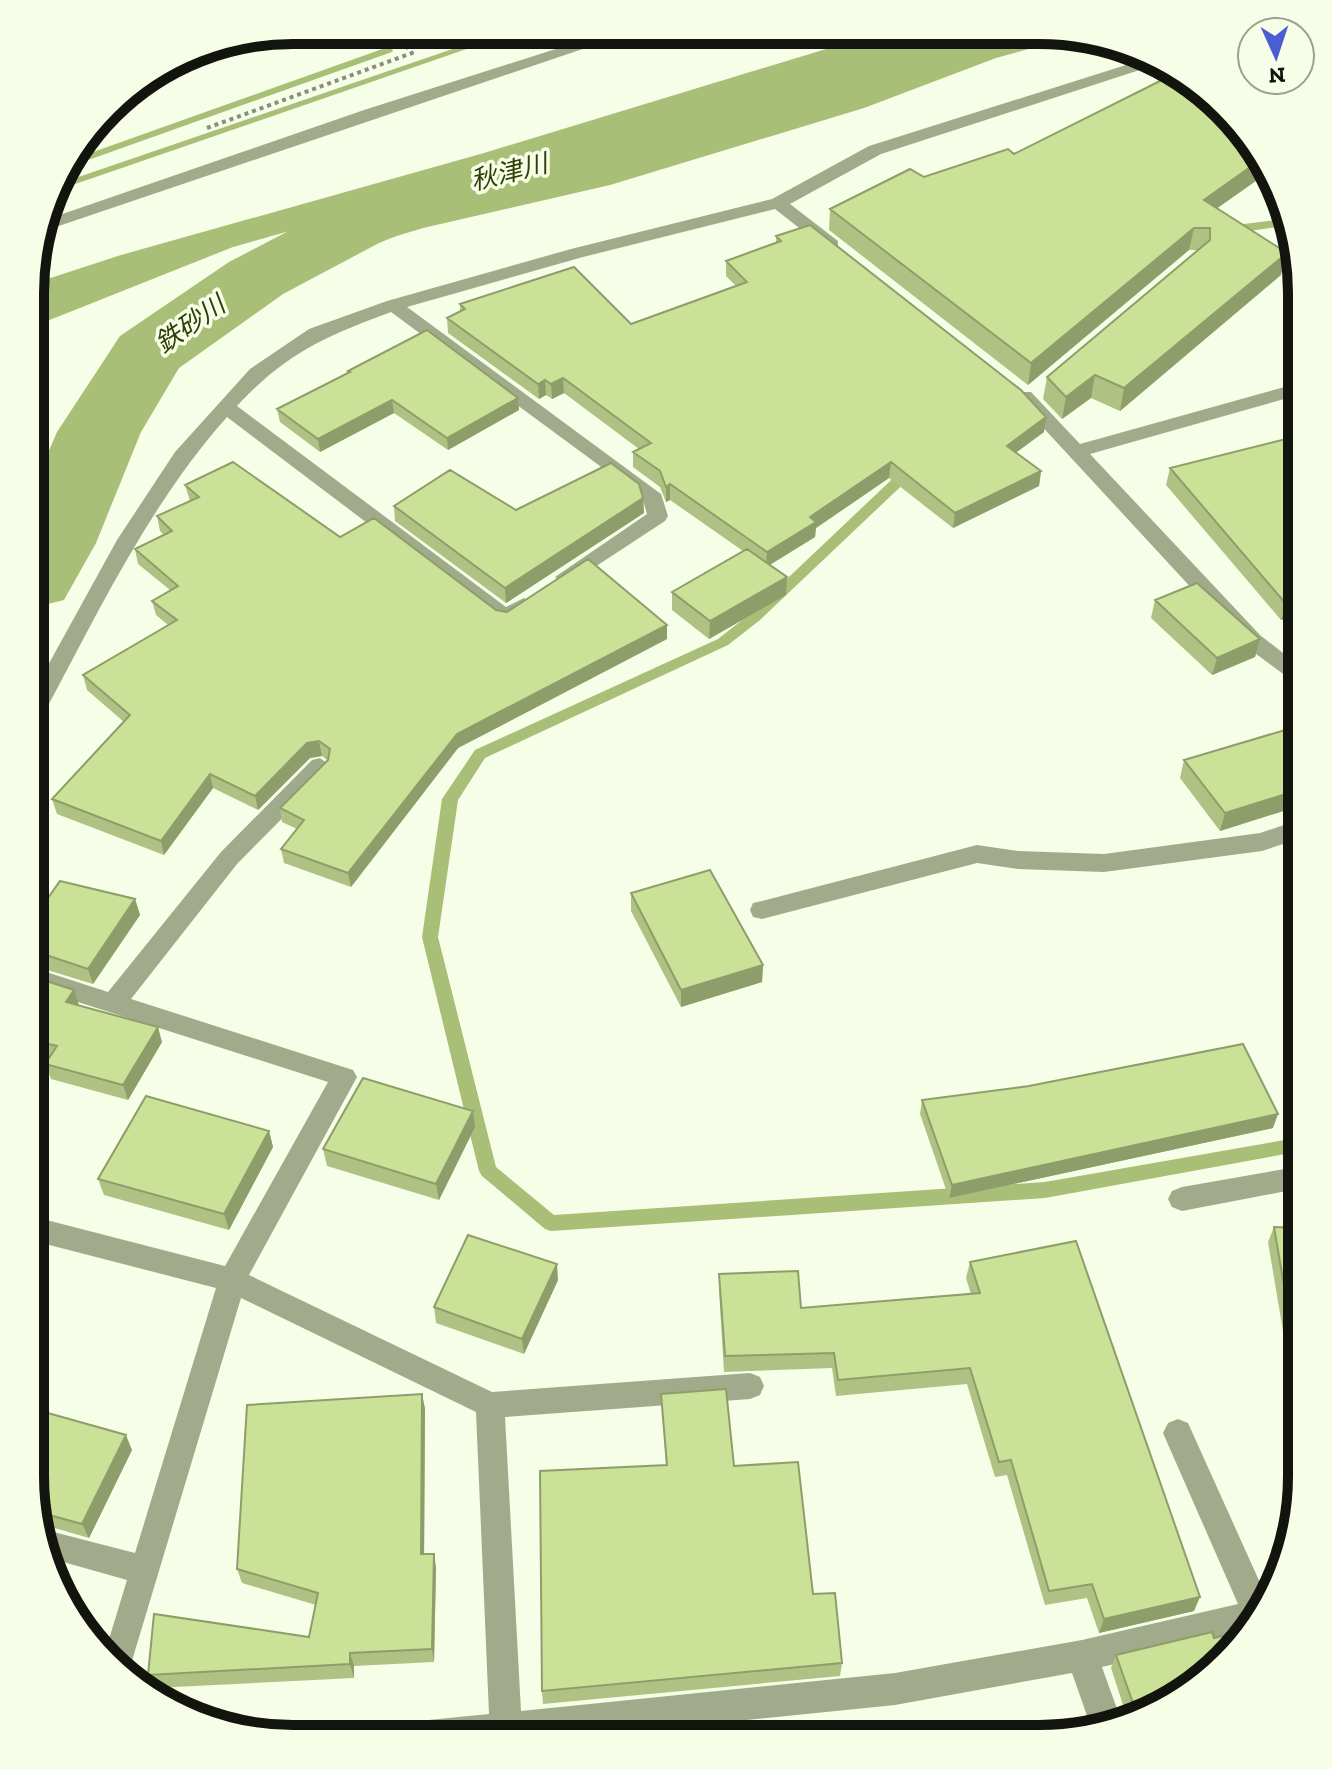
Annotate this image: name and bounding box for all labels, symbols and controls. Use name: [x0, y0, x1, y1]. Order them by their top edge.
north arrow: [1236, 16, 1316, 96]
text: N: [1268, 62, 1286, 89]
water label: 秋津川: [467, 146, 554, 197]
water label: 鉄砂川: [149, 287, 234, 359]

